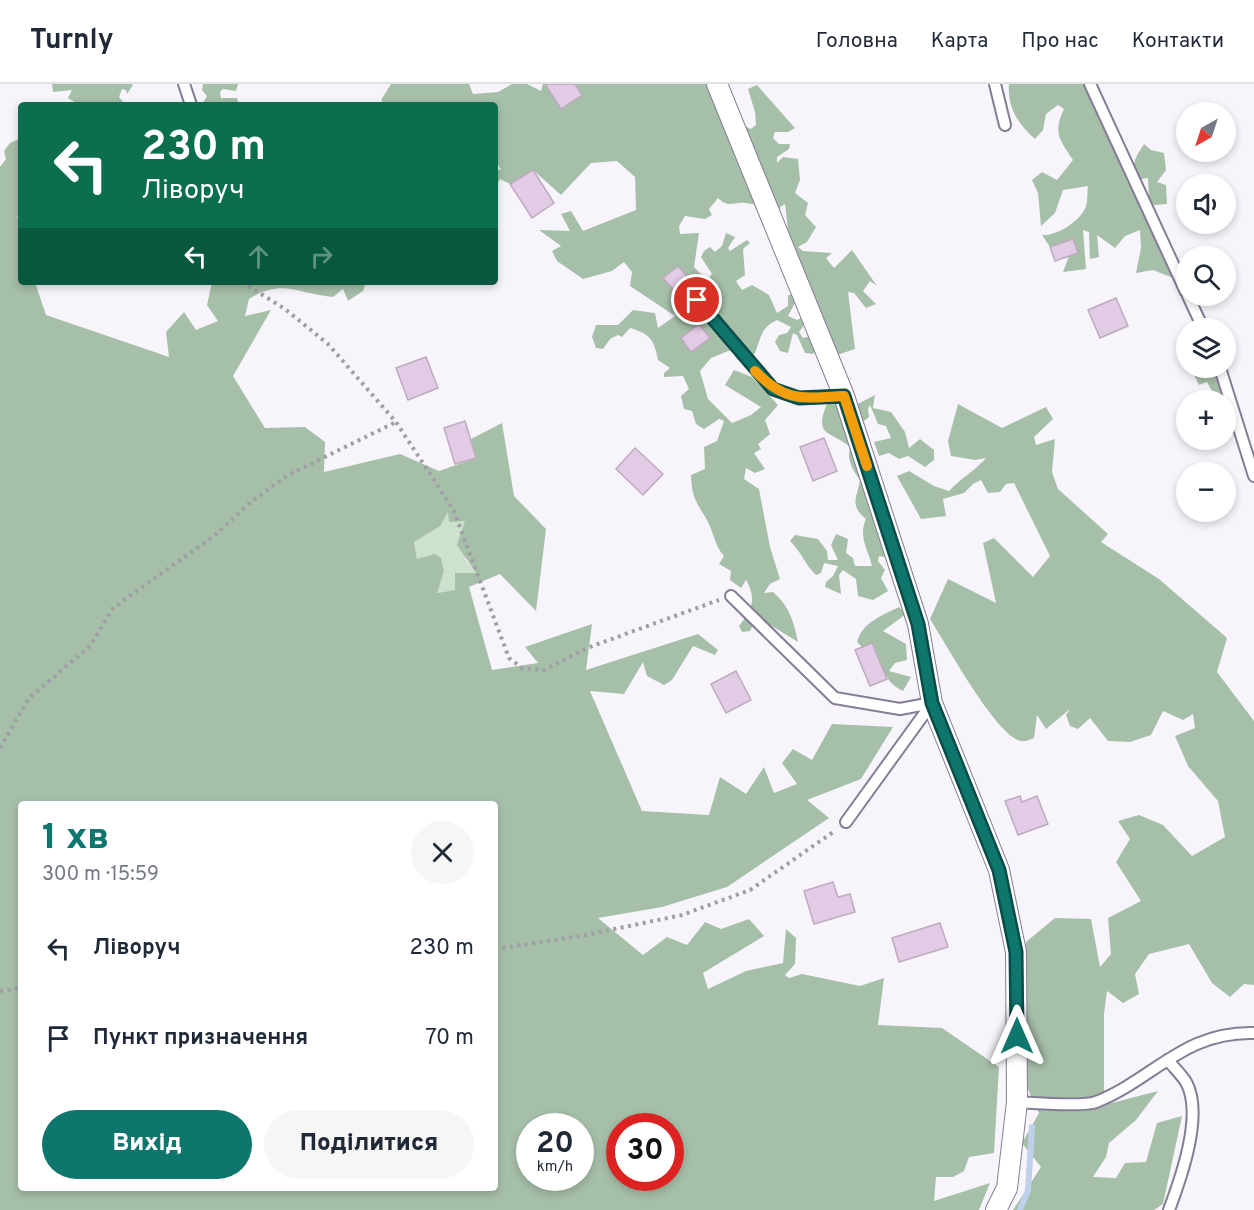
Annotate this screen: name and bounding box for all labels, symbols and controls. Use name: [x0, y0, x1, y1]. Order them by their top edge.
text: Turnly: [30, 23, 114, 59]
text: Головна: [816, 28, 898, 55]
text: Карта: [931, 28, 988, 55]
text: Про нас: [1021, 28, 1099, 55]
text: Контакти: [1132, 28, 1224, 55]
north arrow: [1176, 102, 1236, 162]
map controls: [1176, 102, 1236, 522]
text: 230 m: [141, 122, 266, 175]
icon: left: [42, 126, 120, 204]
text: Ліворуч: [141, 174, 245, 208]
button: sound: [1176, 174, 1236, 234]
icon: left: [179, 240, 212, 273]
icon: ahead: [242, 240, 275, 273]
icon: right: [305, 240, 338, 273]
button: search: [1176, 246, 1236, 306]
pin: [671, 274, 722, 325]
icon: arrive: [680, 283, 713, 316]
button: layers: [1176, 318, 1236, 378]
button: +: [1176, 390, 1236, 450]
button: −: [1176, 462, 1236, 522]
text: 1 хв: [42, 816, 109, 862]
button: close: [411, 821, 474, 884]
text: 300 m · 15:59: [42, 862, 159, 888]
icon: left: [42, 932, 75, 965]
text: Ліворуч: [93, 935, 181, 962]
text: 230 m: [410, 935, 474, 962]
position arrow: [985, 1004, 1049, 1068]
icon: arrive: [42, 1022, 75, 1055]
text: Пункт призначення: [93, 1025, 308, 1052]
text: 70 m: [425, 1025, 474, 1052]
button: Вихід: [42, 1110, 252, 1179]
button: Поділитися: [264, 1110, 474, 1179]
speed limit sign: 30: [606, 1113, 684, 1191]
text: 20: [536, 1126, 574, 1163]
text: km/h: [537, 1158, 573, 1177]

